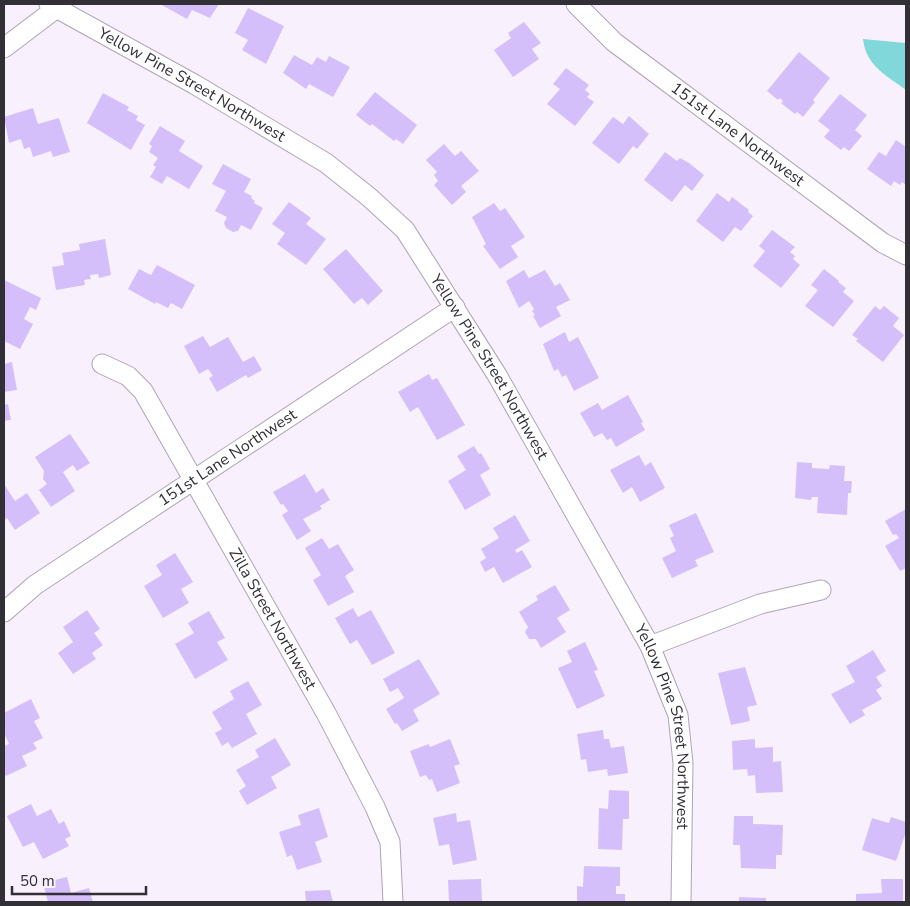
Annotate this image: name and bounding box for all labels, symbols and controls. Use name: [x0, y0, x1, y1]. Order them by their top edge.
street label: Yellow Pine Street Northwest: [93, 22, 290, 147]
street label: 151st Lane Northwest: [666, 77, 809, 192]
street label: Yellow Pine Street Northwest: [424, 269, 554, 464]
street label: 151st Lane Northwest: [154, 404, 301, 511]
street label: Zilla Street Northwest: [224, 544, 322, 694]
street label: Yellow Pine Street Northwest: [628, 619, 694, 830]
scale bar: [12, 864, 146, 896]
text: 50 m: [20, 871, 55, 891]

